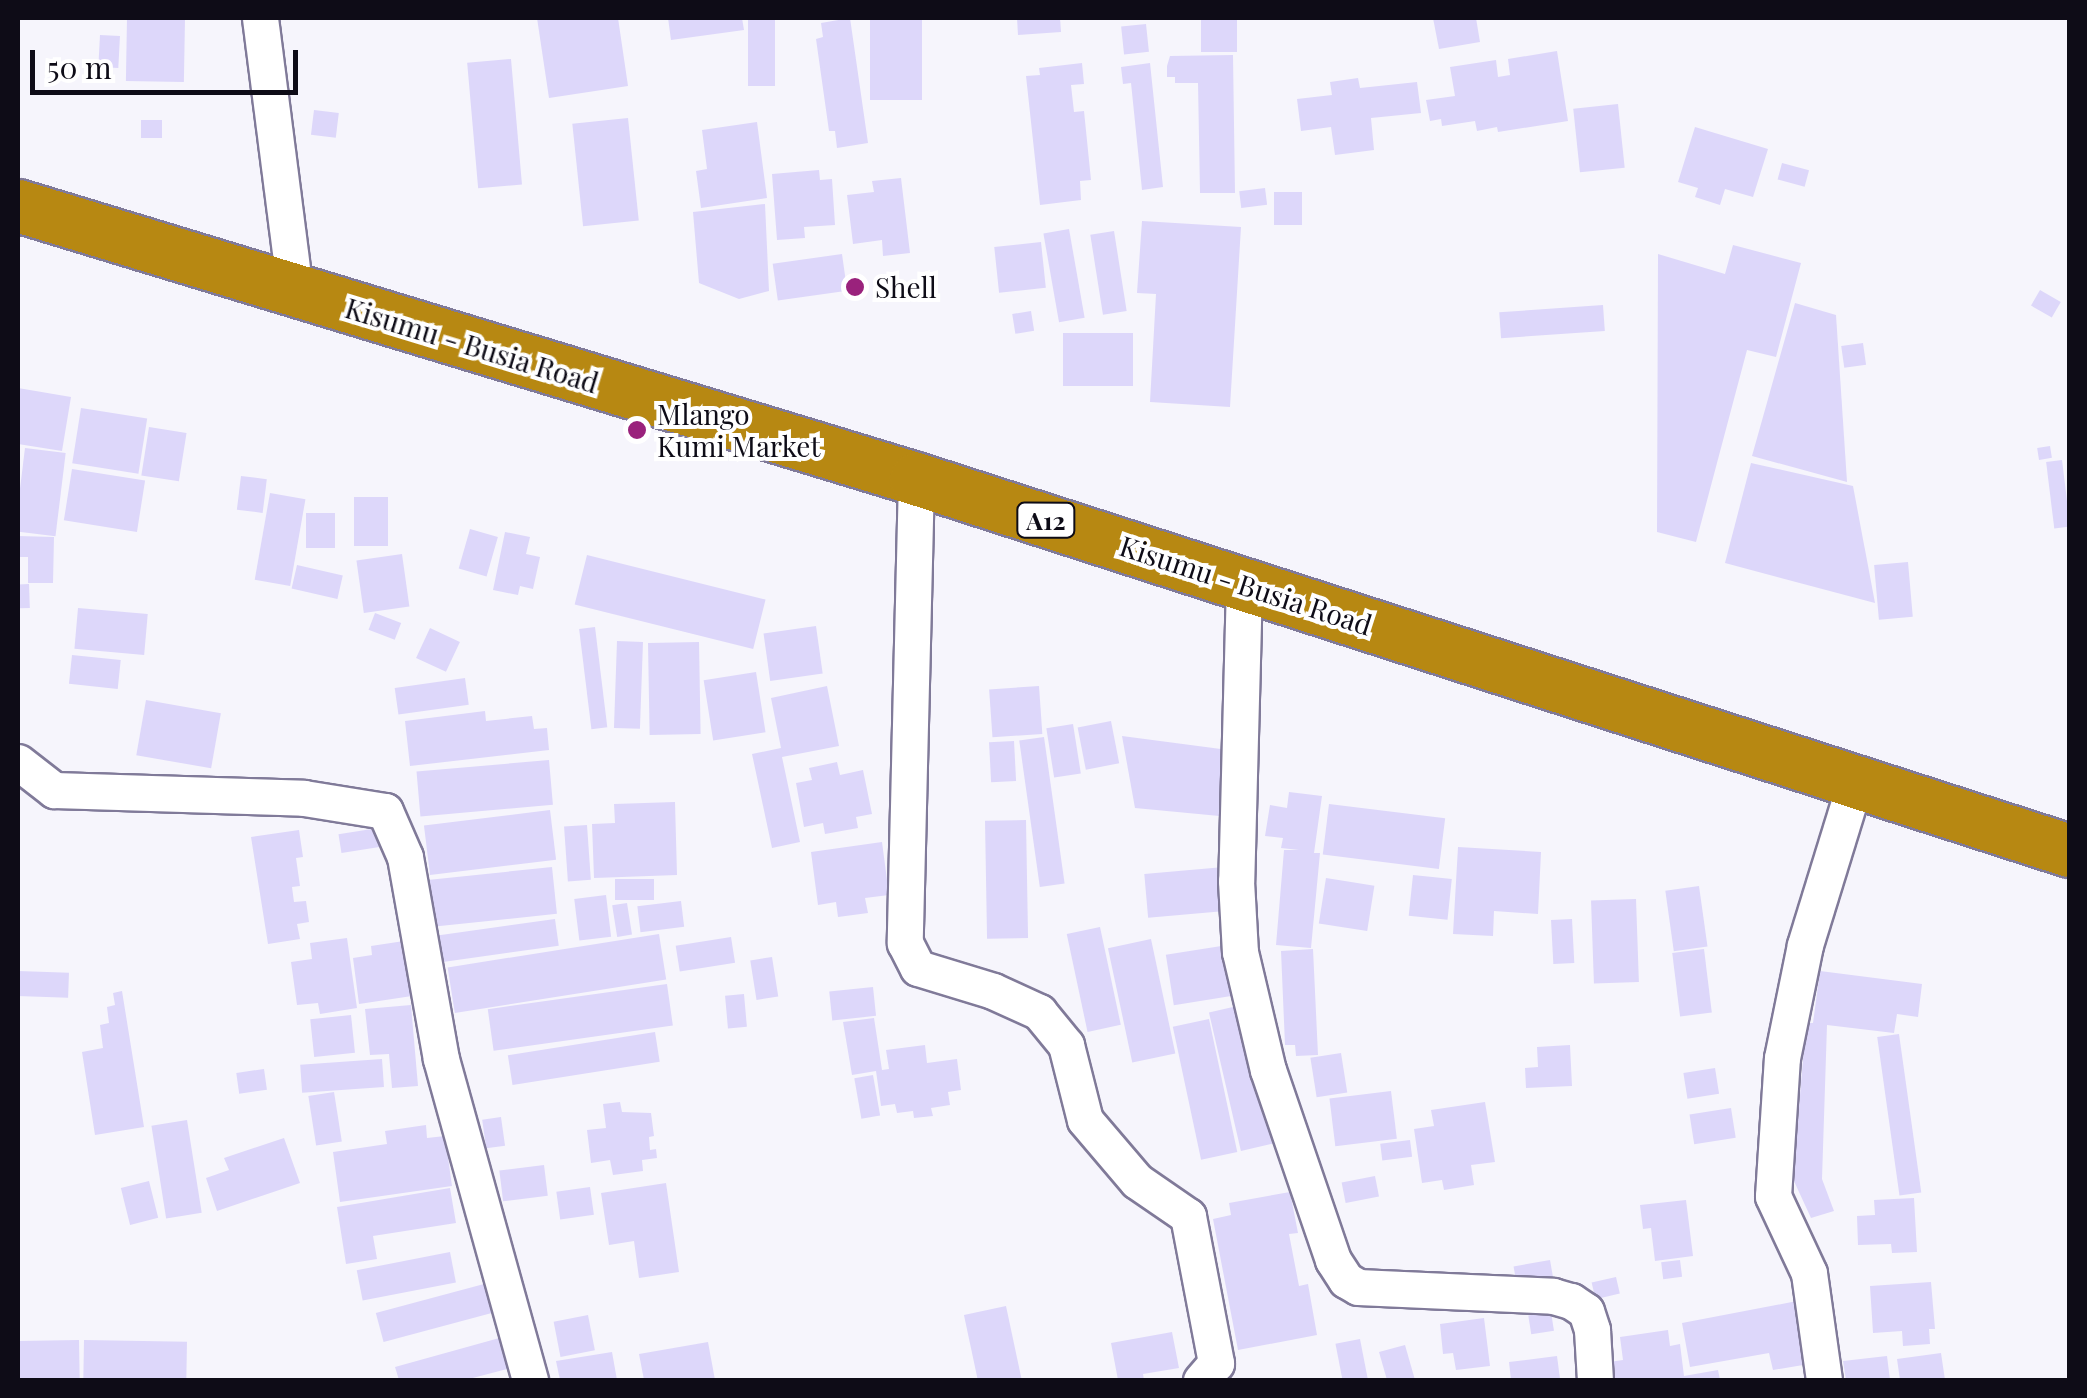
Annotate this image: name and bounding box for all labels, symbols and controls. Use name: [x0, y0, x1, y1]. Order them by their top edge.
scale bar: [35, 30, 302, 92]
text: 50 m: [47, 47, 112, 87]
place label: Shell: [875, 270, 937, 304]
marker: Shell: [844, 276, 866, 298]
street label: Kisumu - Busia Road: [341, 290, 603, 400]
place label: Mlango Kumi Market: [657, 397, 820, 463]
marker: Mlango Kumi Market: [626, 419, 648, 441]
road number: A12: [1016, 500, 1076, 540]
street label: Kisumu - Busia Road: [1116, 528, 1376, 642]

